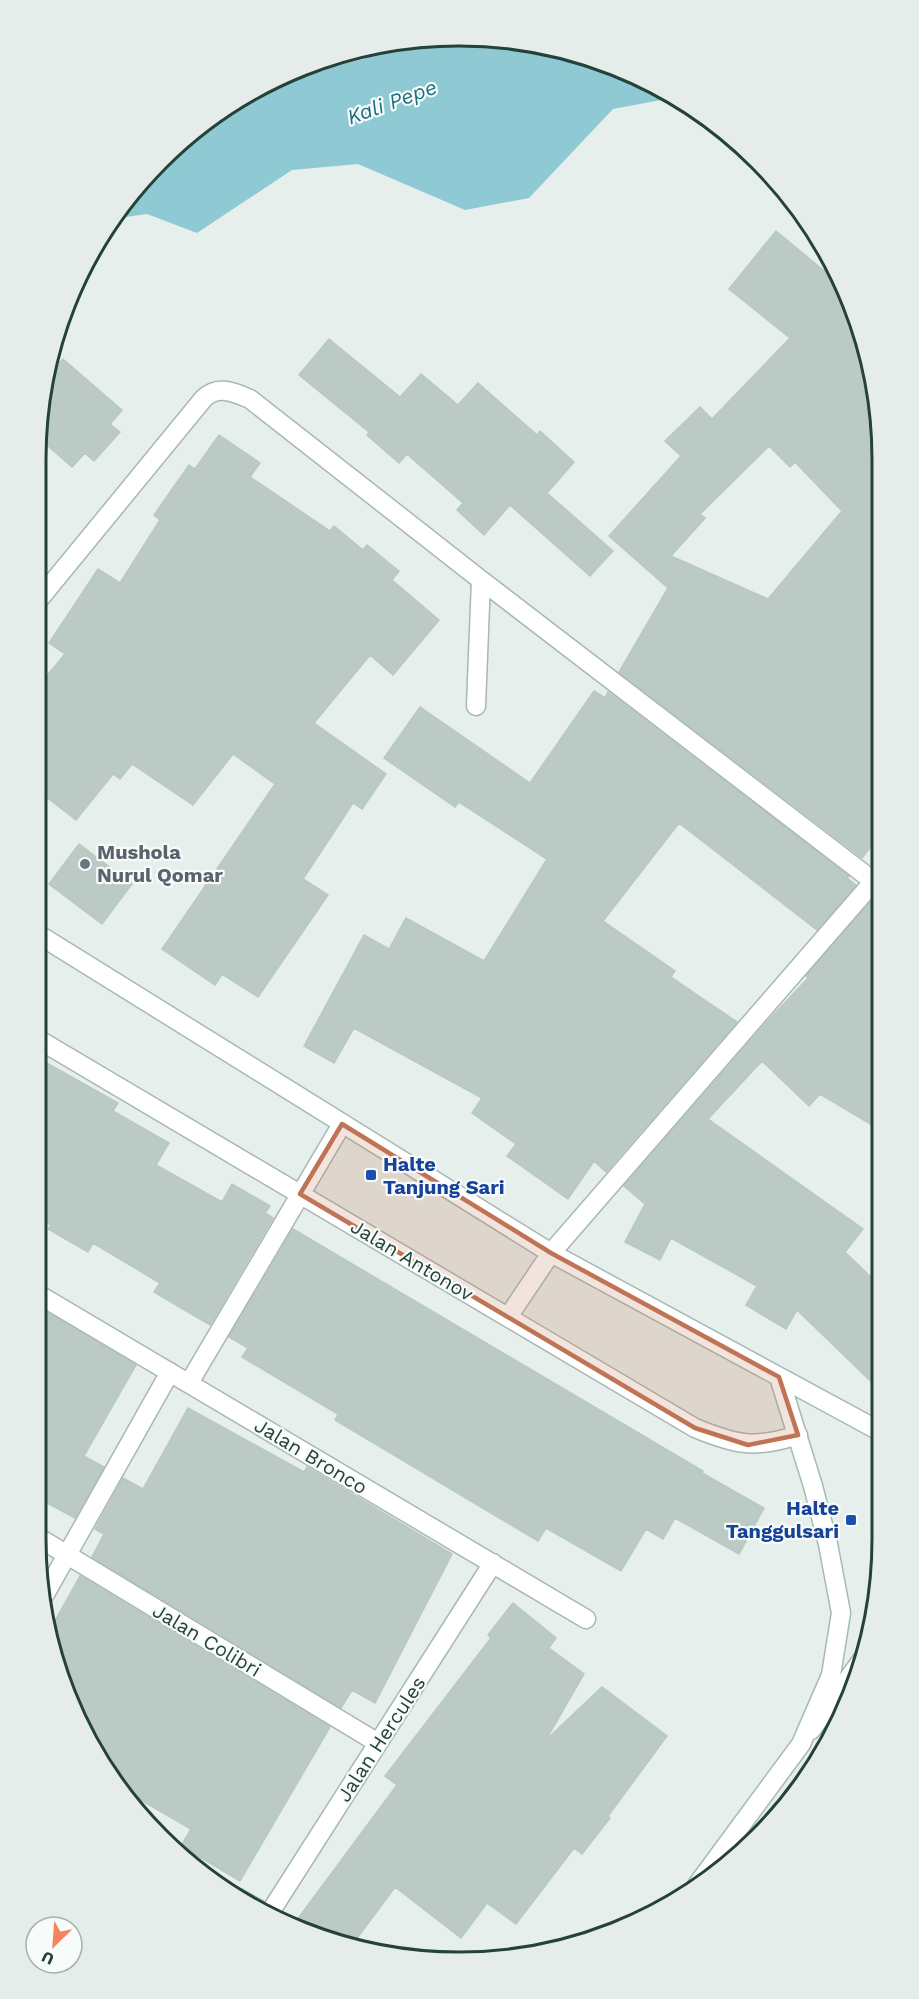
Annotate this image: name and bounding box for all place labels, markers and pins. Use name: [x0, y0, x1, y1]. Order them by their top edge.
place label: Mushola Nurul Qomar: [97, 840, 223, 887]
marker: Mushola Nurul Qomar: [78, 857, 92, 871]
place label: Halte Tanjung Sari: [383, 1152, 505, 1199]
marker: Halte Tanjung Sari: [364, 1168, 378, 1182]
place label: Halte Tanggulsari: [726, 1496, 839, 1543]
marker: Halte Tanggulsari: [844, 1513, 858, 1527]

